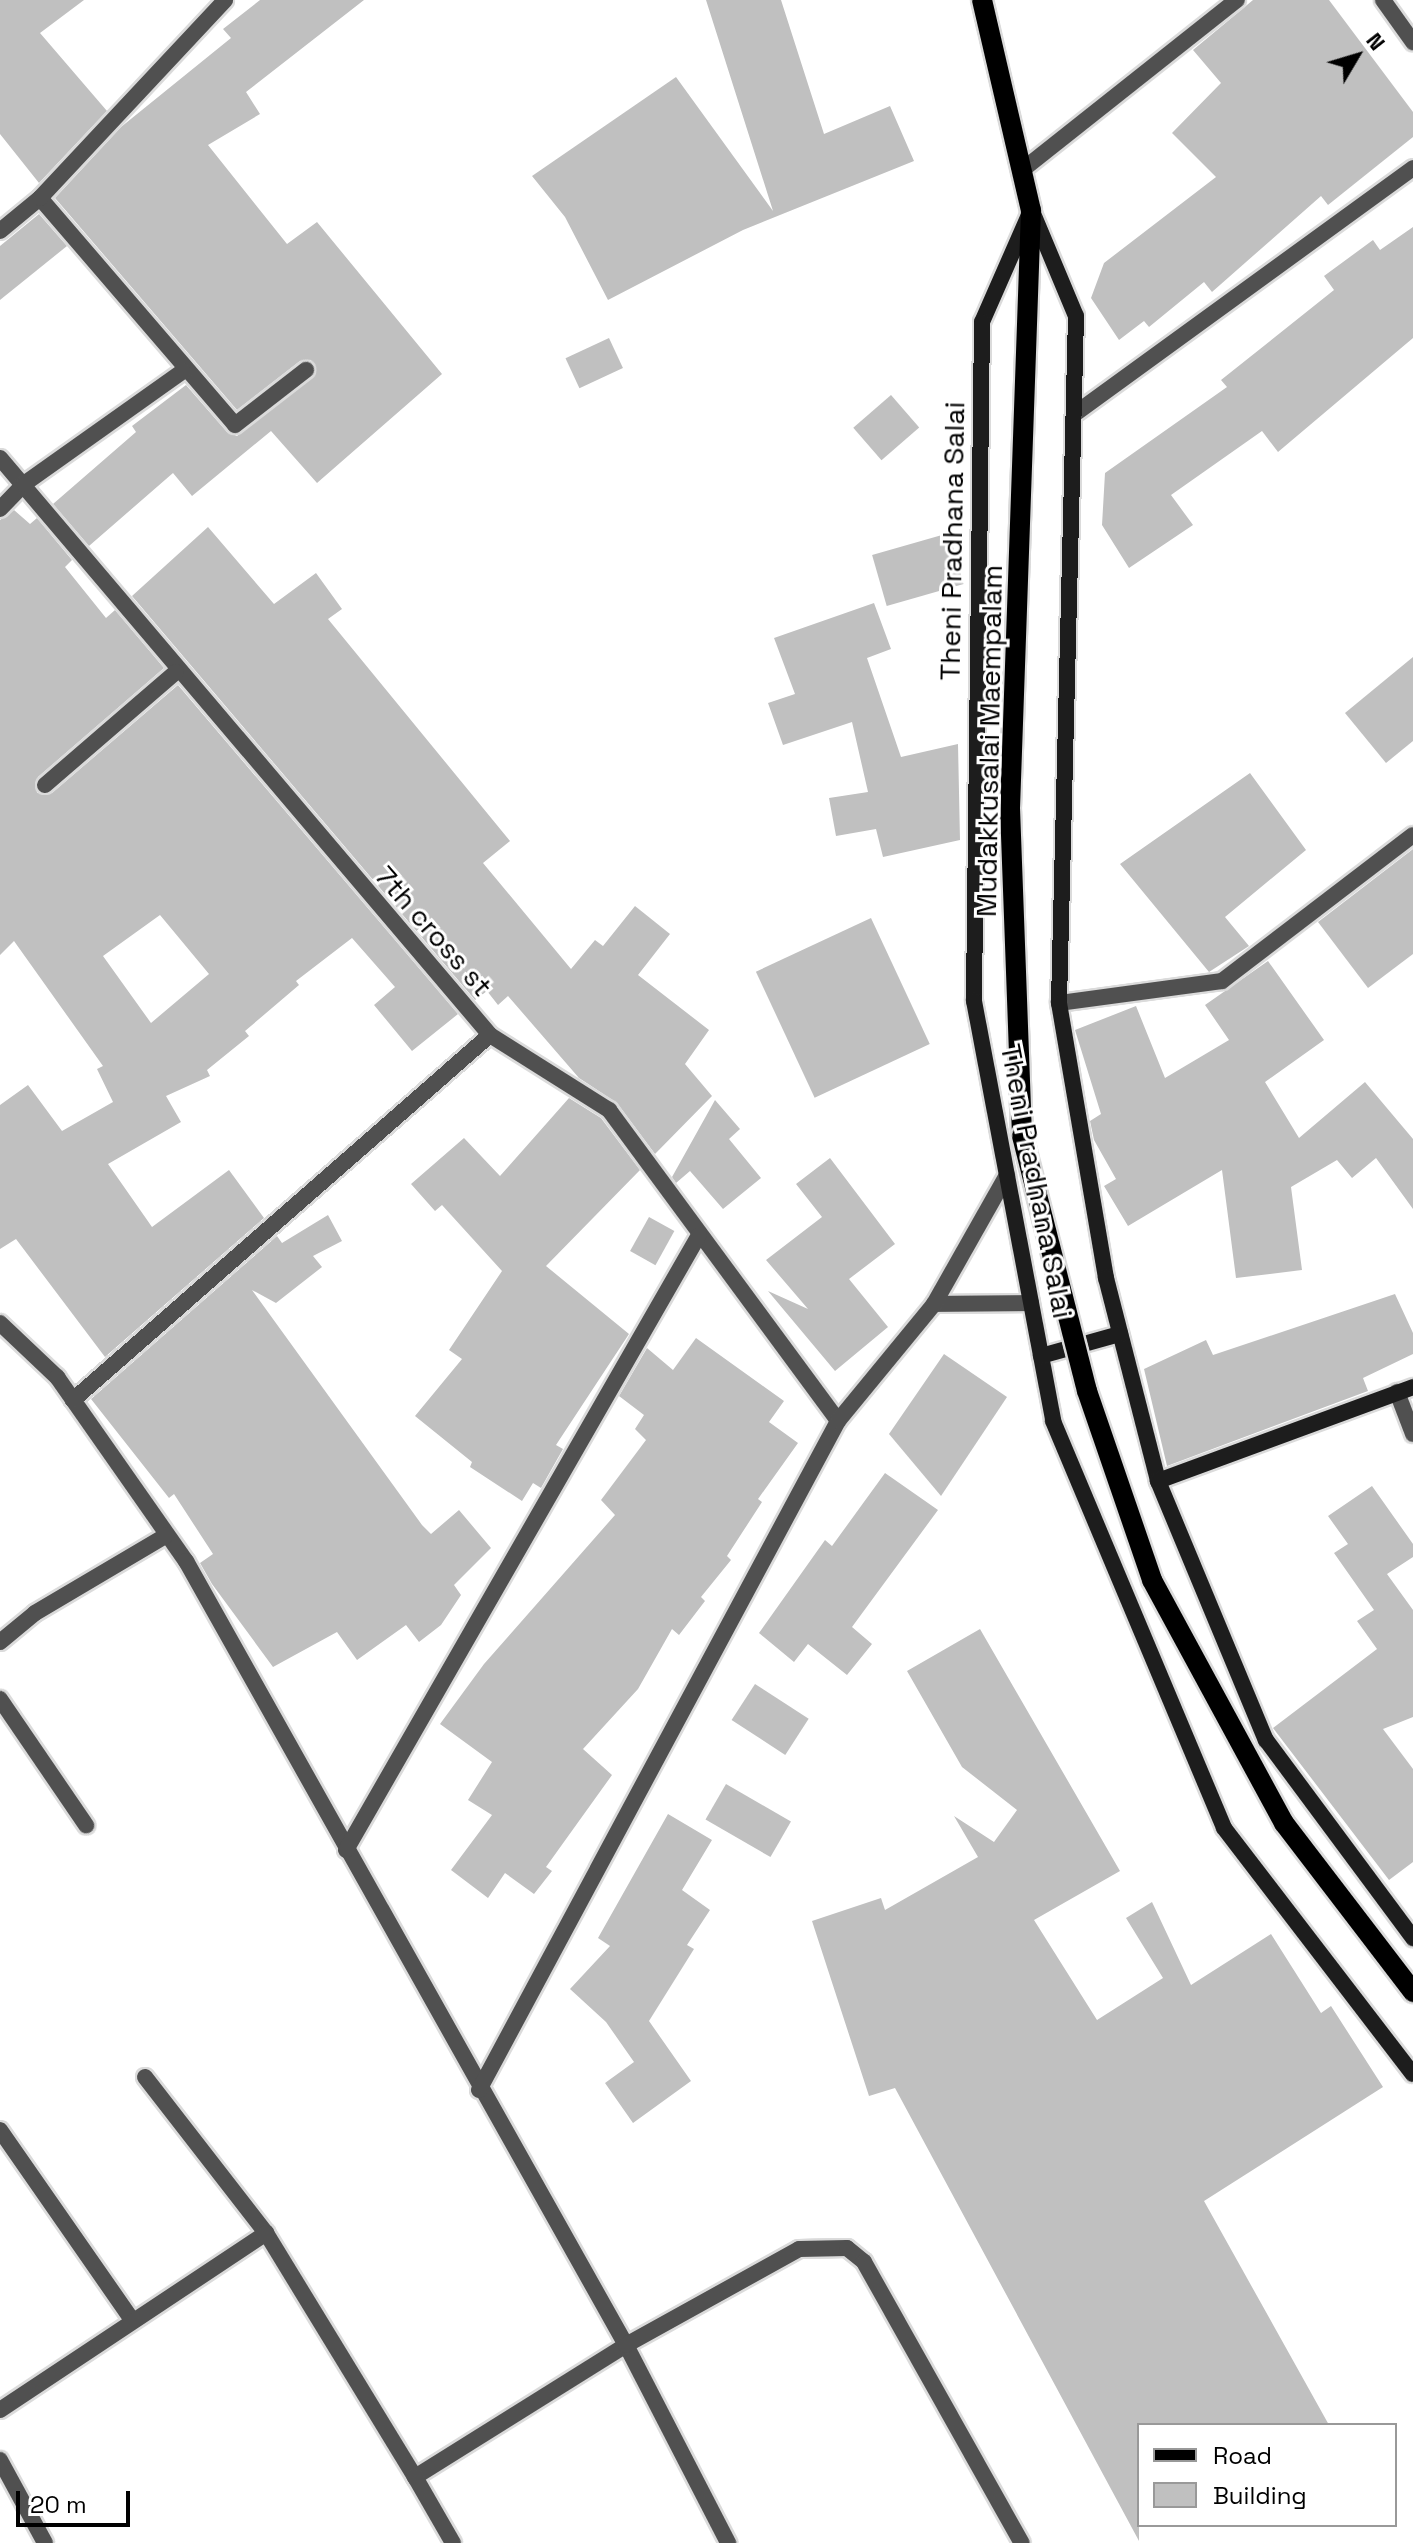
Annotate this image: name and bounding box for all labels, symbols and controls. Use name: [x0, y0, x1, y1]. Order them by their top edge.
north arrow: [1317, 16, 1397, 96]
text: N: [1360, 27, 1391, 56]
street label: Theni Pradhana Salai: [933, 401, 971, 681]
street label: Mudakkusalai Maempalam: [969, 565, 1009, 917]
street label: 7th cross st: [368, 859, 500, 1003]
street label: Theni Pradhana Salai: [994, 1041, 1080, 1321]
legend: [1137, 2423, 1397, 2527]
text: Road: [1213, 2440, 1272, 2471]
scale bar: [20, 2475, 134, 2525]
text: Building: [1213, 2480, 1307, 2511]
text: 20 m: [30, 2489, 87, 2520]

